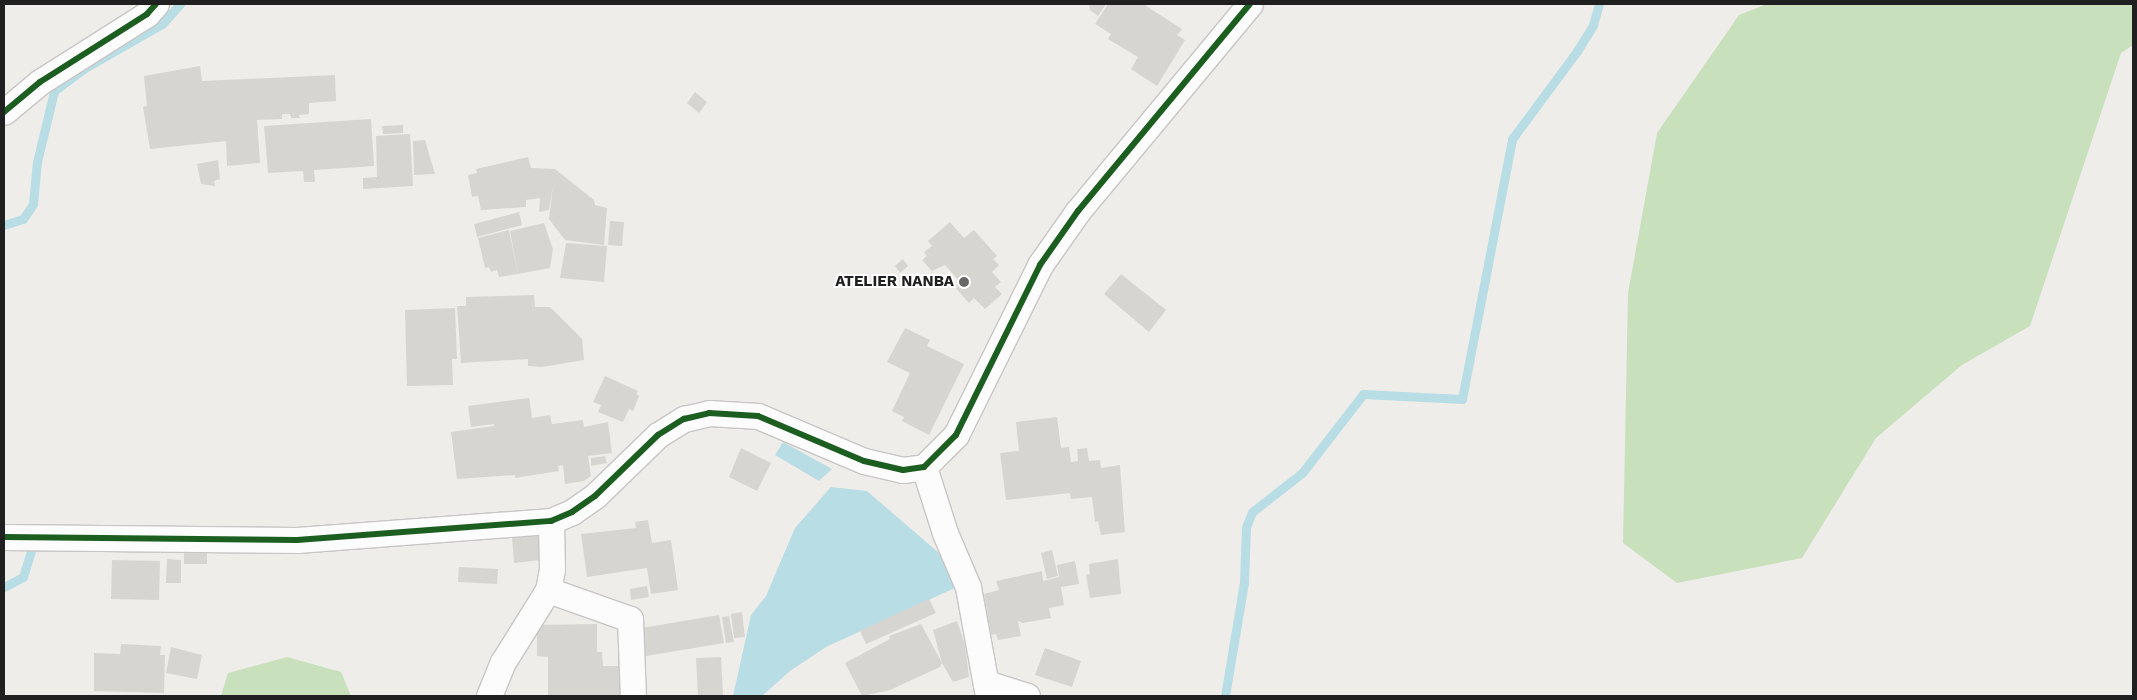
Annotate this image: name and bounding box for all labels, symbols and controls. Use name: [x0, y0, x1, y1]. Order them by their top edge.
place label: ATELIER NANBA: [835, 273, 954, 291]
marker: ATELIER NANBA: [958, 276, 970, 288]

